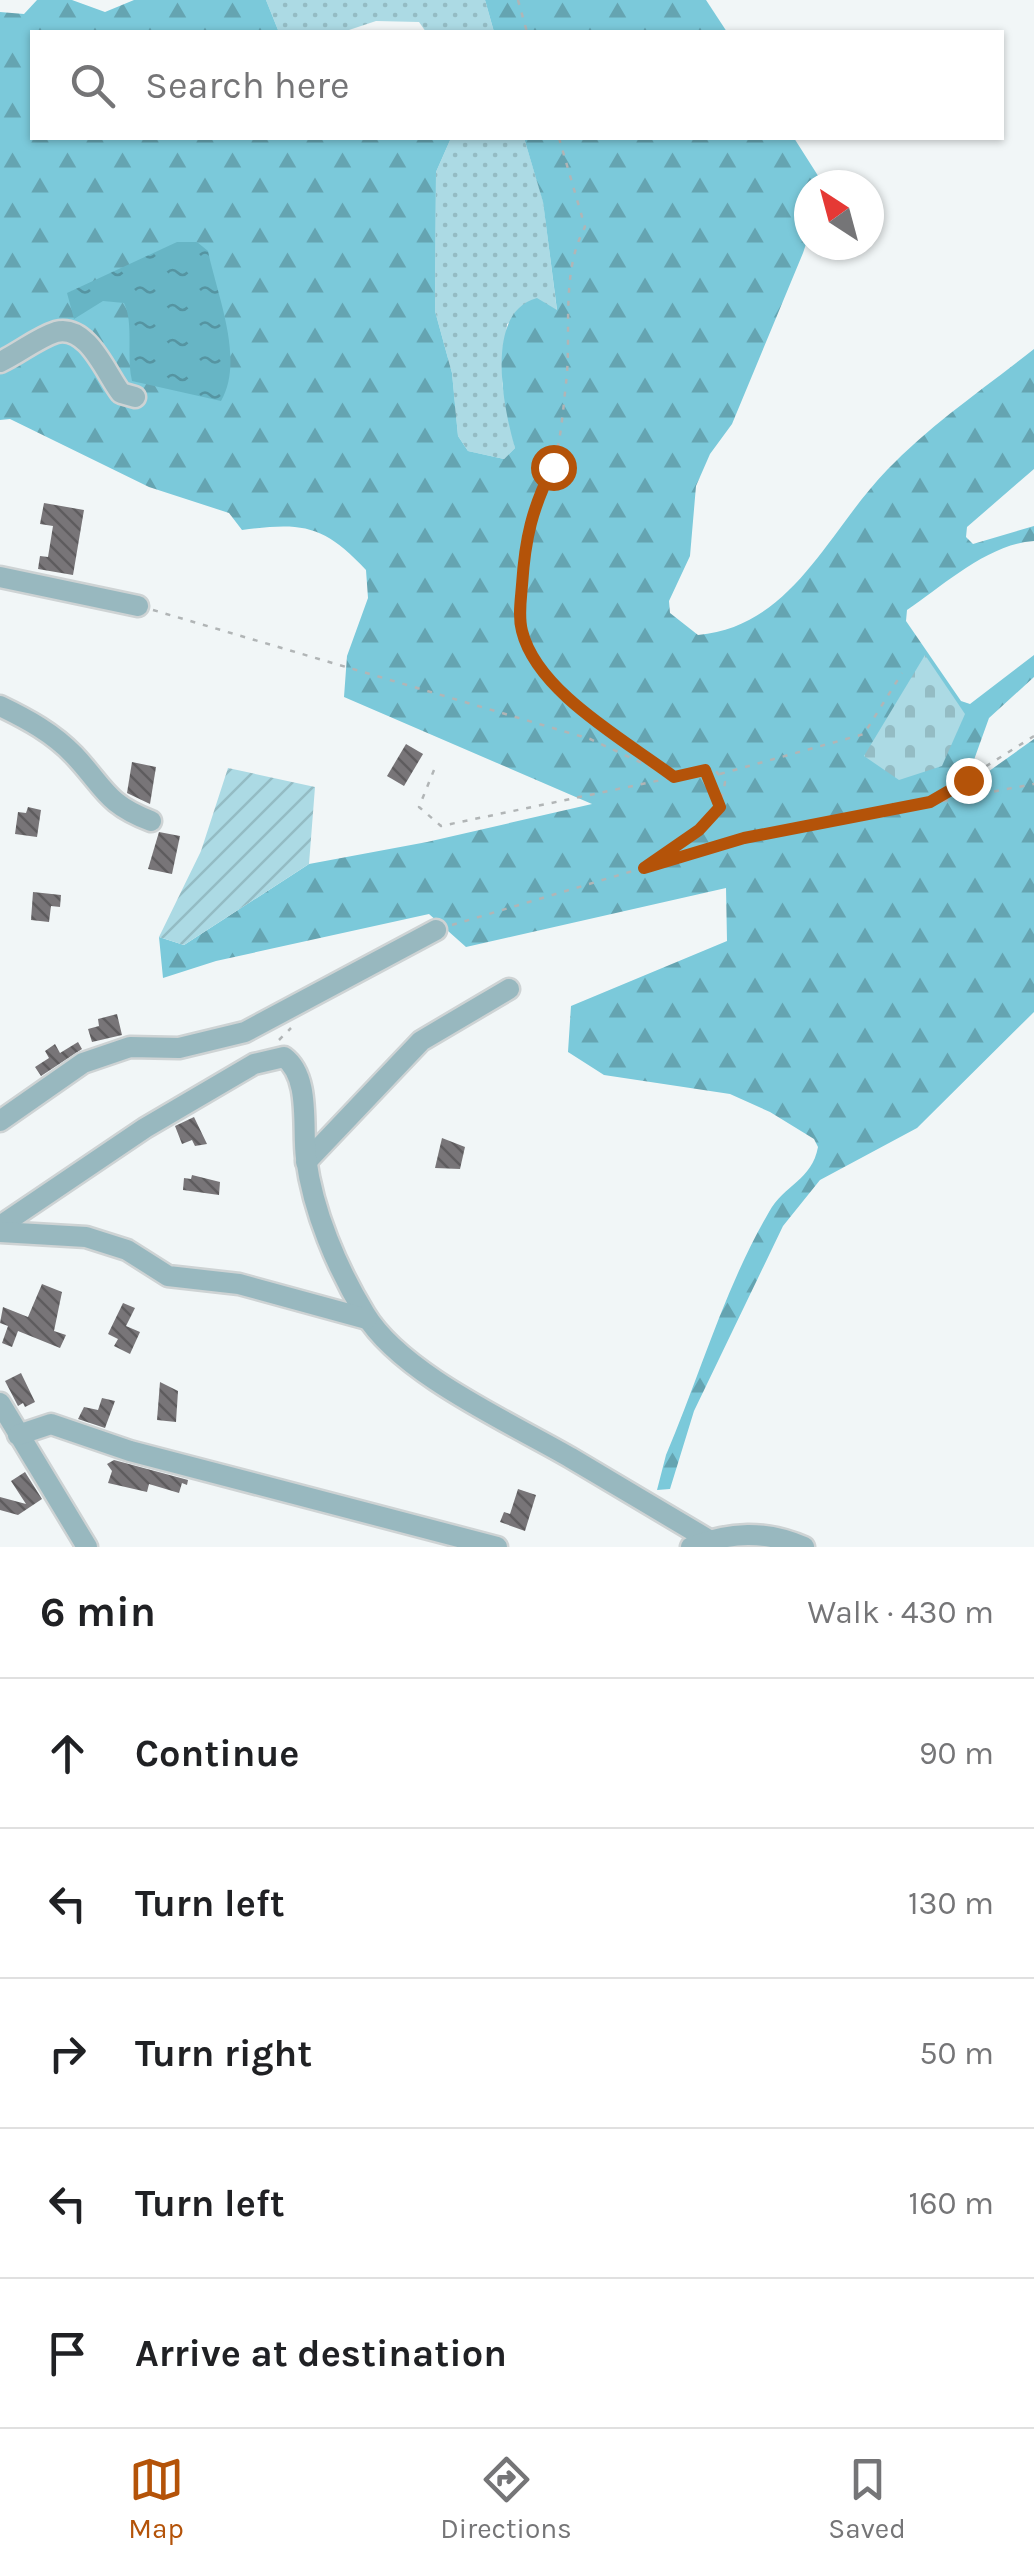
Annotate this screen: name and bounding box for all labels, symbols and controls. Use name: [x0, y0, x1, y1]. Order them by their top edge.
search box: [30, 30, 1004, 140]
icon: search: [65, 58, 120, 113]
text: Search here: [145, 63, 349, 108]
north arrow: [794, 170, 884, 260]
route start: [531, 445, 577, 491]
route end: [946, 758, 992, 804]
text: 6 min: [40, 1587, 156, 1637]
text: Walk · 430 m: [808, 1594, 994, 1631]
icon: ahead: [40, 1726, 95, 1781]
text: Continue: [135, 1731, 299, 1776]
text: 90 m: [919, 1735, 994, 1772]
icon: left: [40, 1876, 95, 1931]
text: Turn left: [135, 1881, 285, 1926]
text: 130 m: [908, 1885, 994, 1922]
icon: right: [40, 2026, 95, 2081]
text: Turn right: [135, 2031, 312, 2076]
text: 50 m: [919, 2035, 994, 2072]
icon: left: [40, 2176, 95, 2231]
text: Turn left: [135, 2181, 285, 2226]
text: 160 m: [909, 2185, 994, 2222]
icon: arrive: [40, 2326, 95, 2381]
text: Arrive at destination: [135, 2331, 507, 2376]
tab: Map: [128, 2452, 184, 2545]
tab: Directions: [440, 2452, 572, 2545]
tab: Saved: [828, 2452, 906, 2545]

